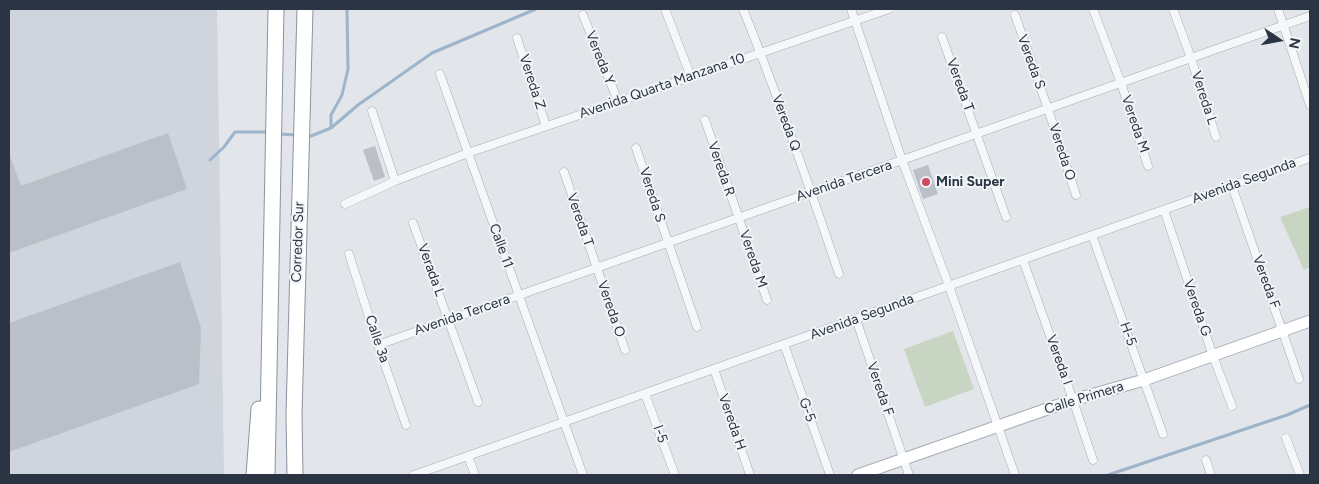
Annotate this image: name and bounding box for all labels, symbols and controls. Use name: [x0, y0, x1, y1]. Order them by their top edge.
north arrow: [1254, 15, 1304, 65]
street label: Vereda Y: [582, 29, 618, 87]
street label: Vereda S: [1013, 33, 1049, 91]
text: N: [1285, 36, 1304, 50]
street label: Avenida Quarta Manzana 10: [577, 50, 747, 122]
street label: Vereda Z: [515, 52, 549, 112]
street label: Vereda T: [943, 56, 977, 114]
street label: Vereda L: [1187, 69, 1221, 127]
street label: Vereda Q: [768, 92, 804, 154]
street label: Vereda M: [1117, 93, 1153, 155]
street label: Vereda O: [1045, 121, 1079, 183]
street label: Vereda R: [704, 139, 738, 199]
street label: Avenida Segunda: [1190, 154, 1298, 208]
street label: Avenida Tercera: [794, 157, 894, 205]
street label: Vereda S: [635, 166, 669, 224]
place label: Mini Super: [936, 174, 1005, 190]
marker: Mini Super: [920, 176, 932, 188]
street label: Vereda T: [563, 191, 597, 249]
street label: Corredor Sur: [288, 201, 308, 283]
street label: Calle 11: [485, 221, 517, 271]
street label: Vereda M: [735, 228, 771, 290]
street label: Verada L: [414, 241, 448, 299]
street label: Vereda F: [1249, 253, 1283, 311]
street label: Vereda O: [593, 278, 629, 340]
street label: Vereda G: [1180, 278, 1214, 338]
street label: Avenida Segunda: [808, 290, 916, 344]
street label: Avenida Tercera: [412, 291, 512, 339]
street label: Calle 3a: [361, 313, 393, 365]
street label: H-5: [1116, 320, 1140, 348]
street label: Vereda I: [1042, 333, 1076, 387]
street label: Vereda F: [863, 360, 897, 418]
street label: Calle Primera: [1042, 378, 1126, 418]
street label: Vereda H: [715, 392, 749, 452]
street label: G-5: [795, 396, 819, 424]
street label: I-5: [649, 423, 671, 445]

